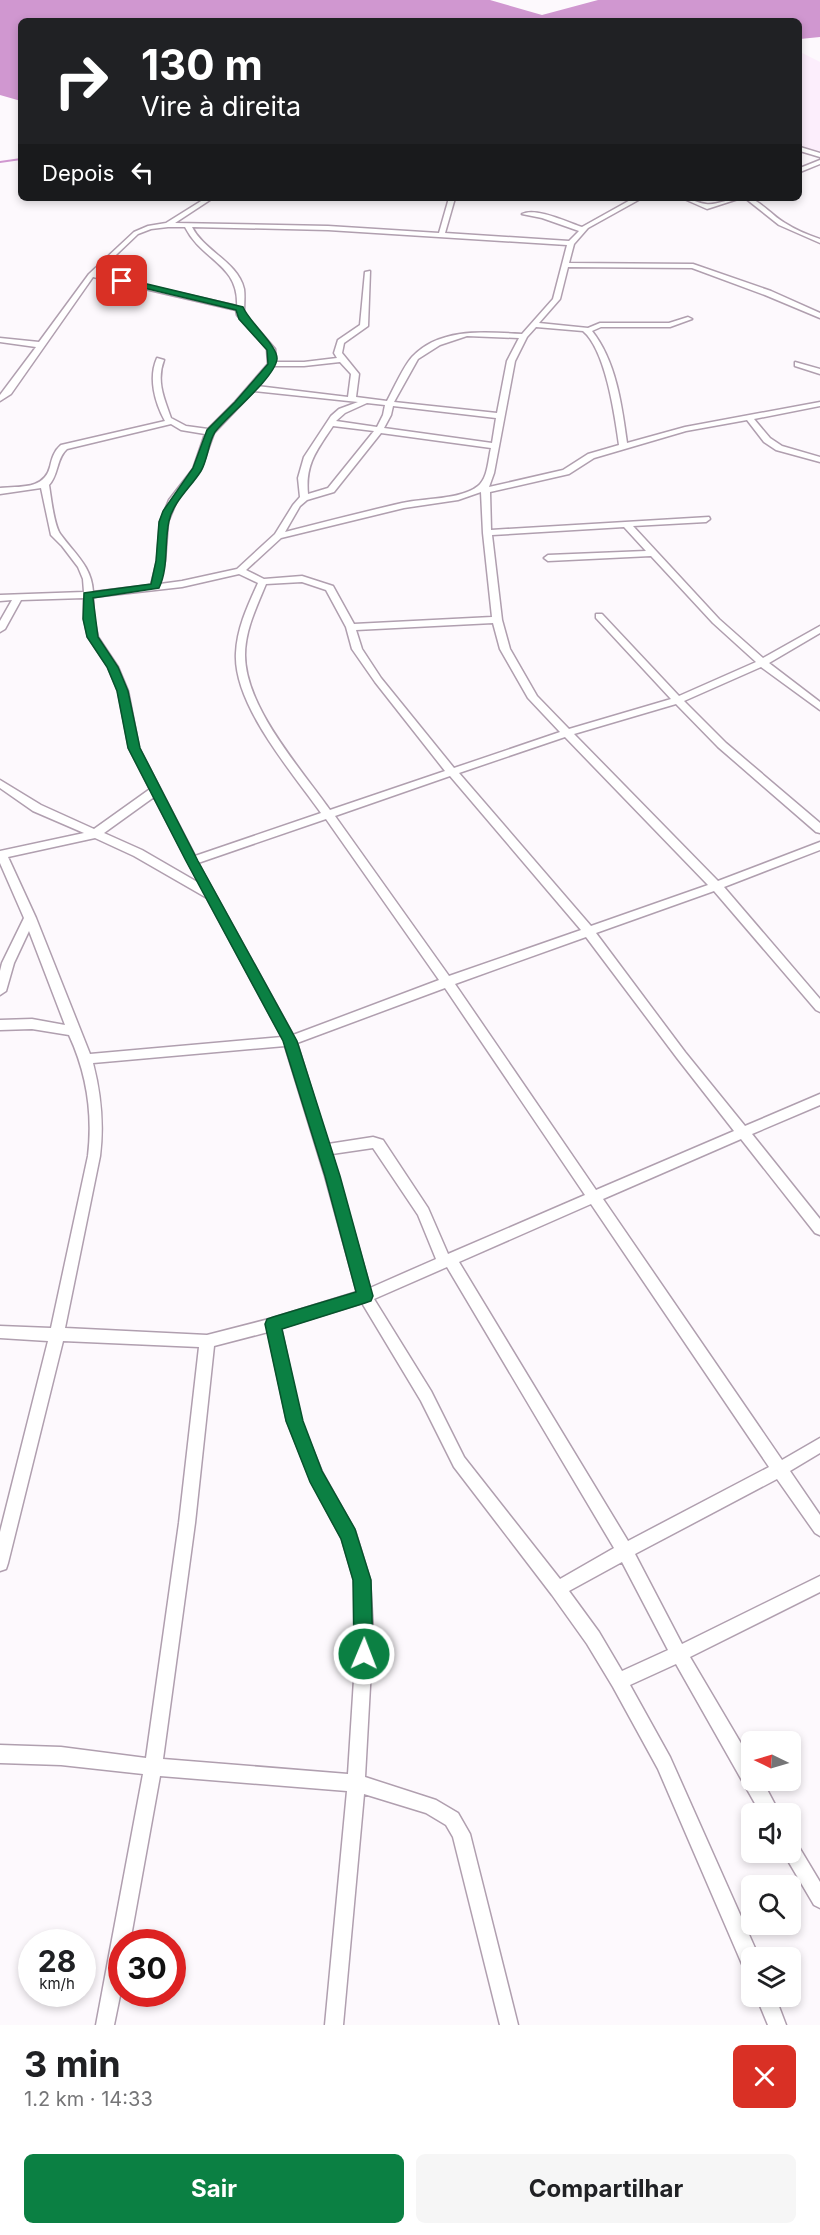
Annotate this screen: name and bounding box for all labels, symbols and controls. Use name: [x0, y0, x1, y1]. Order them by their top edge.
text: 130 m: [141, 39, 263, 90]
icon: right: [42, 42, 120, 120]
text: Vire à direita: [141, 90, 301, 123]
icon: left: [126, 156, 159, 189]
text: Depois: [42, 160, 114, 186]
pin: [96, 255, 147, 306]
icon: arrive: [105, 264, 138, 297]
position arrow: [332, 1622, 396, 1686]
north arrow: [741, 1731, 801, 1791]
map controls: [741, 1731, 801, 2007]
button: sound: [741, 1803, 801, 1863]
button: search: [741, 1875, 801, 1935]
speed limit sign: 30: [108, 1929, 186, 2007]
text: 28: [38, 1943, 76, 1979]
button: layers: [741, 1947, 801, 2007]
text: km/h: [39, 1974, 75, 1993]
text: 3 min: [24, 2042, 121, 2086]
button: close: [733, 2045, 796, 2108]
text: 1.2 km · 14:33: [24, 2087, 153, 2111]
button: Sair: [24, 2154, 404, 2223]
button: Compartilhar: [416, 2154, 796, 2223]

